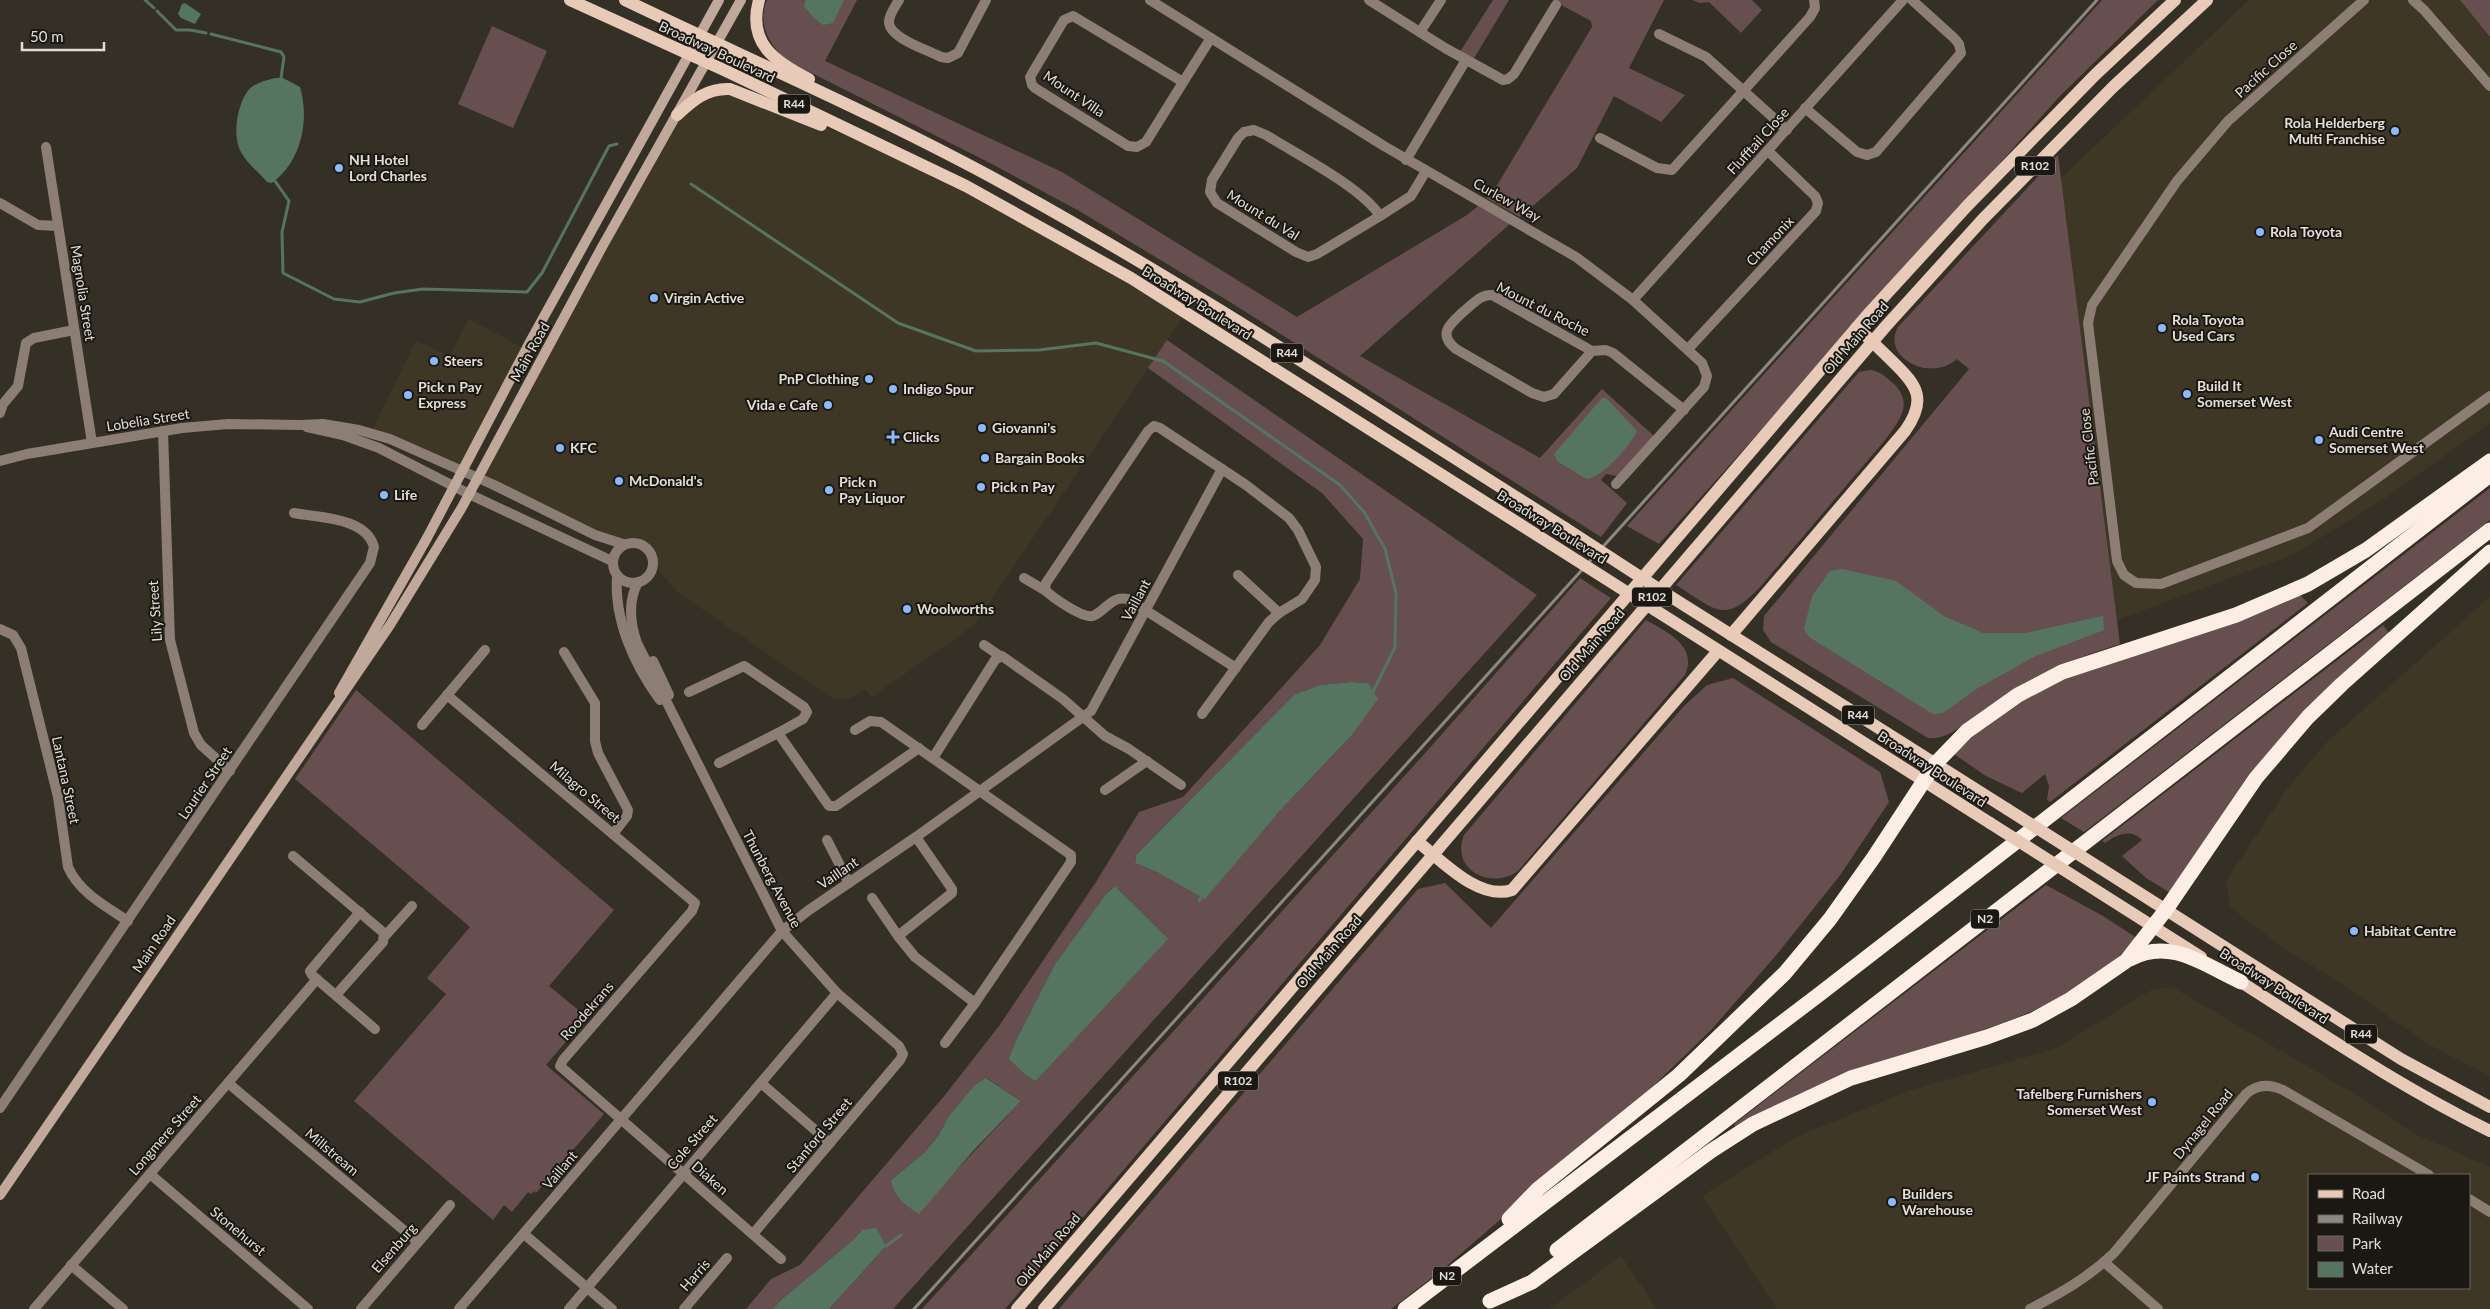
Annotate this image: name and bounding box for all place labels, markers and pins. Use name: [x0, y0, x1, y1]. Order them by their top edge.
place label: Rola Helderberg Multi Franchise: [2284, 114, 2386, 147]
marker: Rola Helderberg Multi Franchise: [2389, 125, 2401, 137]
place label: NH Hotel Lord Charles: [349, 151, 427, 184]
marker: NH Hotel Lord Charles: [333, 162, 345, 174]
place label: Rola Toyota: [2270, 223, 2342, 240]
marker: Rola Toyota: [2254, 226, 2266, 238]
place label: Virgin Active: [663, 289, 745, 306]
marker: Virgin Active: [648, 292, 660, 304]
place label: Rola Toyota Used Cars: [2172, 311, 2244, 344]
marker: Rola Toyota Used Cars: [2156, 322, 2168, 334]
place label: Steers: [444, 352, 483, 369]
marker: Steers: [428, 355, 440, 367]
place label: PnP Clothing: [778, 370, 860, 387]
marker: PnP Clothing: [863, 373, 875, 385]
place label: Build It Somerset West: [2197, 377, 2293, 410]
place label: Pick n Pay Express: [418, 378, 482, 411]
place label: Indigo Spur: [903, 380, 975, 397]
marker: Indigo Spur: [887, 383, 899, 395]
marker: Build It Somerset West: [2181, 388, 2193, 400]
marker: Pick n Pay Express: [402, 389, 414, 401]
place label: Vida e Cafe: [746, 396, 819, 413]
marker: Vida e Cafe: [822, 399, 834, 411]
place label: Giovanni's: [992, 419, 1056, 436]
marker: Giovanni's: [976, 422, 988, 434]
place label: Audi Centre Somerset West: [2328, 423, 2425, 456]
place label: Clicks: [903, 428, 940, 445]
marker: Clicks: [887, 431, 899, 443]
marker: Audi Centre Somerset West: [2313, 434, 2325, 446]
place label: KFC: [570, 439, 597, 456]
marker: KFC: [554, 442, 566, 454]
place label: Bargain Books: [995, 449, 1085, 466]
marker: Bargain Books: [979, 452, 991, 464]
place label: McDonald's: [629, 472, 703, 489]
place label: Pick n Pay Liquor: [839, 473, 906, 506]
marker: McDonald's: [613, 475, 625, 487]
place label: Pick n Pay: [991, 478, 1055, 495]
marker: Pick n Pay: [975, 481, 987, 493]
marker: Pick n Pay Liquor: [823, 484, 835, 496]
place label: Life: [394, 486, 418, 503]
marker: Life: [378, 489, 390, 501]
place label: Woolworths: [917, 600, 994, 617]
marker: Woolworths: [901, 603, 913, 615]
place label: Habitat Centre: [2364, 922, 2457, 939]
marker: Habitat Centre: [2348, 925, 2360, 937]
place label: Tafelberg Furnishers Somerset West: [2016, 1085, 2143, 1118]
marker: Tafelberg Furnishers Somerset West: [2146, 1096, 2158, 1108]
place label: JF Paints Strand: [2146, 1168, 2245, 1185]
marker: JF Paints Strand: [2249, 1171, 2261, 1183]
place label: Builders Warehouse: [1902, 1185, 1973, 1218]
marker: Builders Warehouse: [1886, 1196, 1898, 1208]

